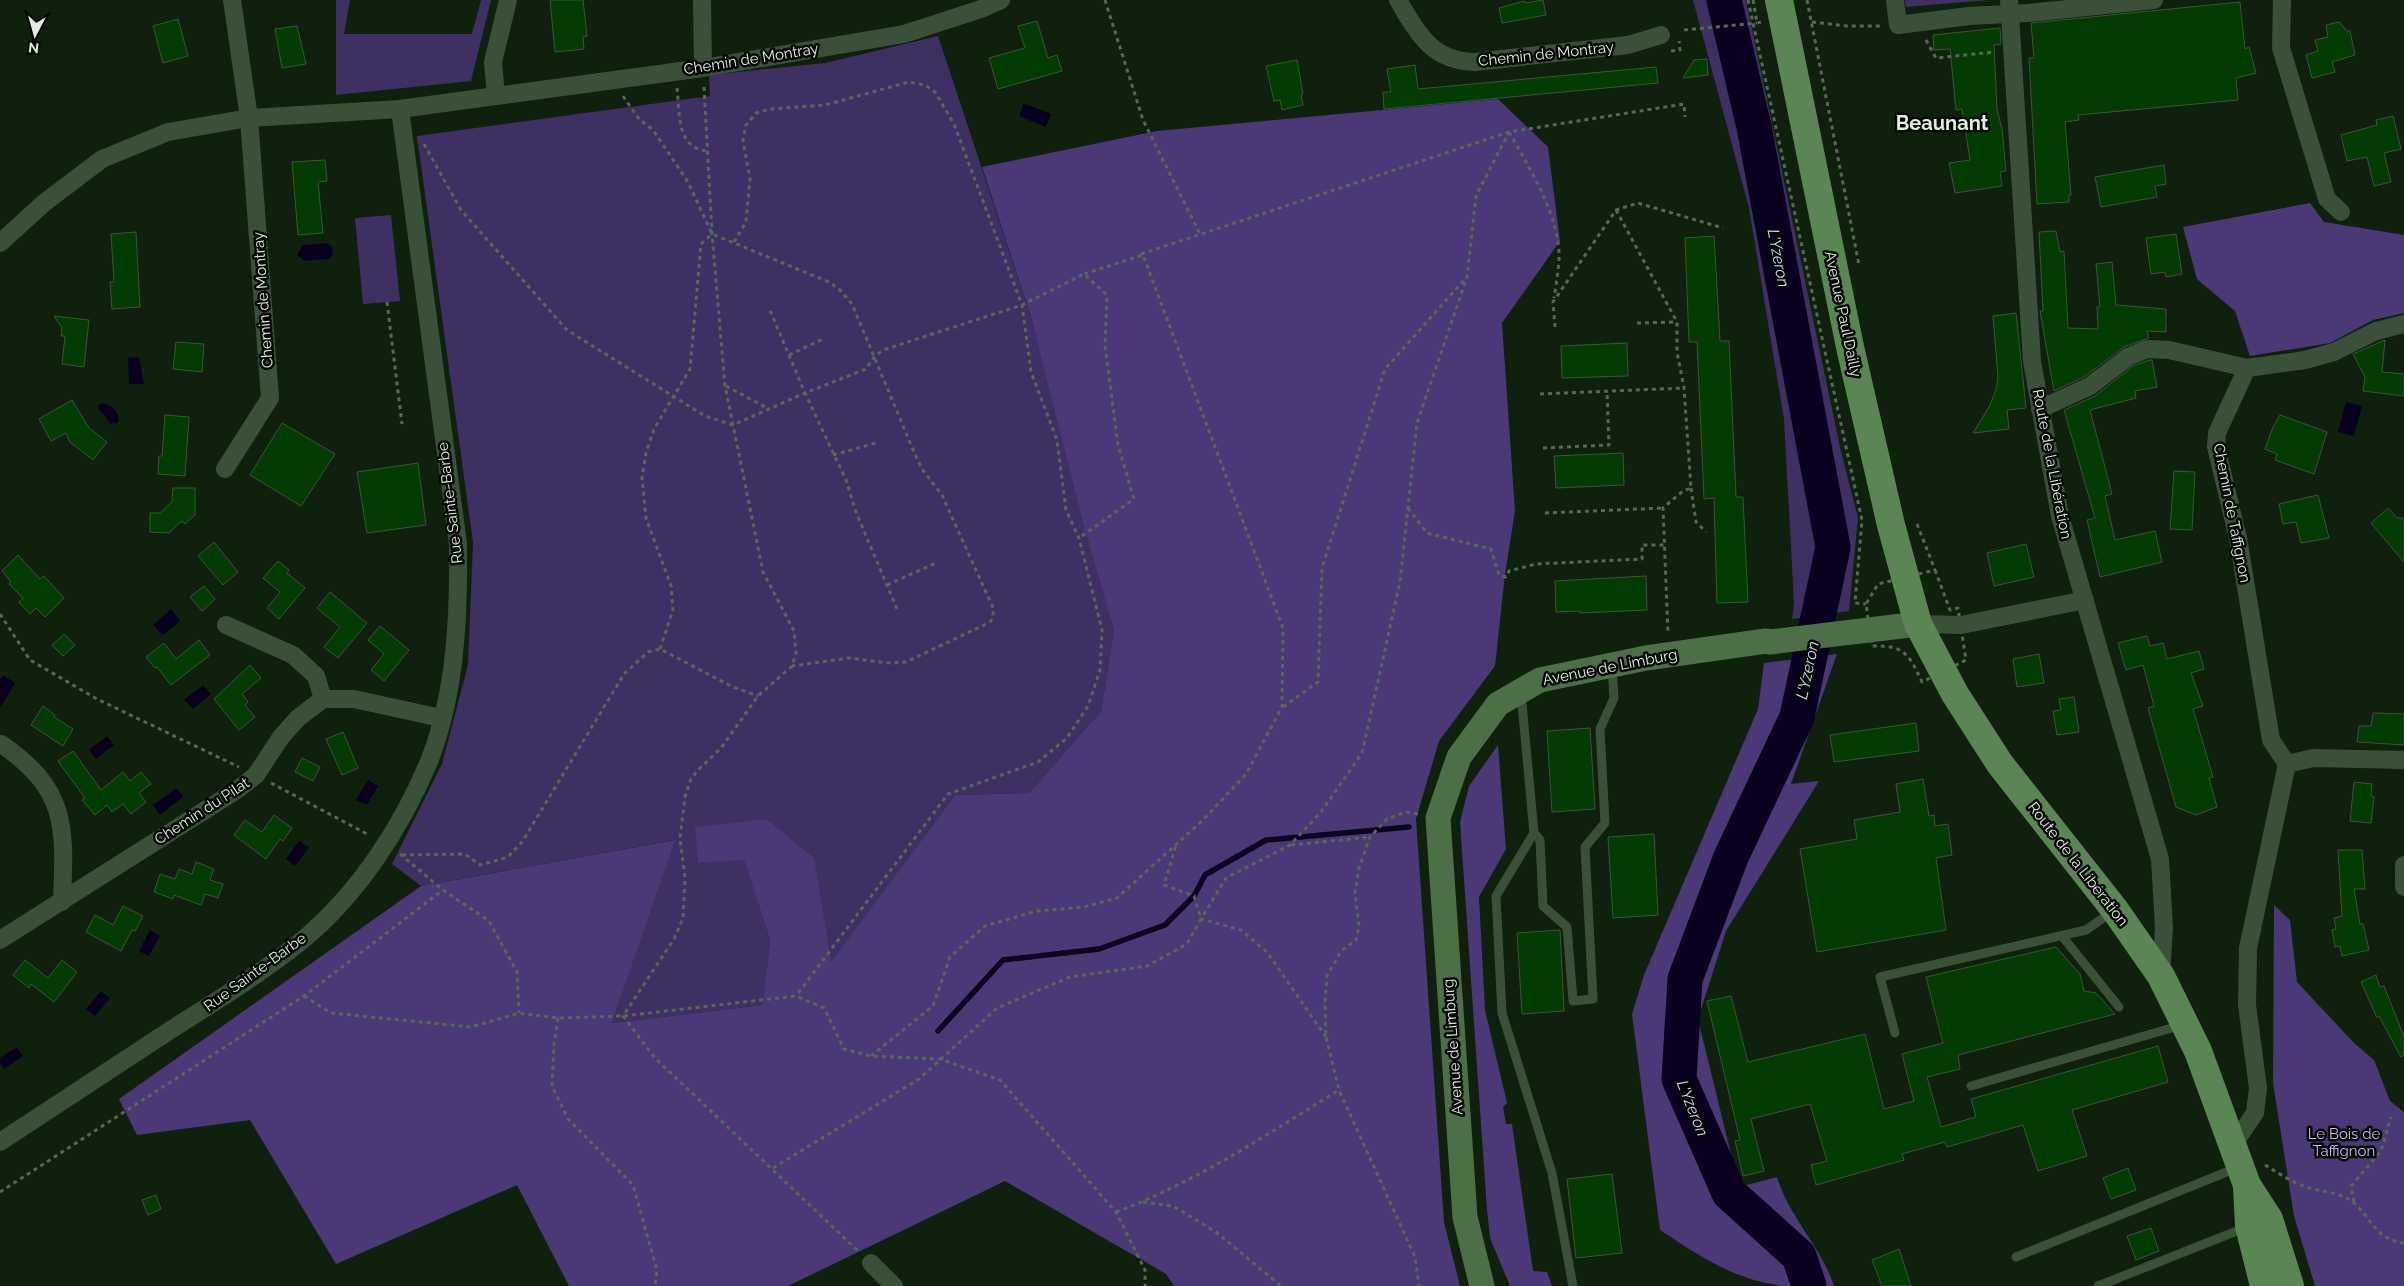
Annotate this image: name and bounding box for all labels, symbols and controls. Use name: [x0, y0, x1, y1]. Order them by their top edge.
north arrow: [10, 10, 60, 60]
street label: Chemin de Montray: [1477, 38, 1615, 70]
text: N: [27, 39, 40, 56]
street label: Chemin de Montray: [682, 39, 820, 79]
district label: Beaunant: [1896, 111, 1989, 135]
water label: L'Yzeron: [1764, 227, 1793, 289]
street label: Chemin de Montray: [249, 231, 277, 369]
street label: Avenue Paul Dailly: [1821, 249, 1865, 379]
street label: Route de la Libération: [2029, 388, 2075, 540]
street label: Rue Sainte-Barbe: [434, 441, 466, 565]
street label: Chemin de Taffignon: [2210, 442, 2254, 584]
water label: L'Yzeron: [1792, 639, 1823, 701]
street label: Avenue de Limburg: [1541, 645, 1679, 689]
street label: Chemin du Pilat: [151, 774, 253, 848]
street label: Route de la Libération: [2024, 798, 2132, 930]
street label: Rue Sainte-Barbe: [200, 929, 310, 1015]
street label: Avenue de Limburg: [1439, 978, 1467, 1116]
water label: L'Yzeron: [1673, 1077, 1712, 1139]
park label: Le Bois de Taffignon: [2308, 1125, 2380, 1160]

